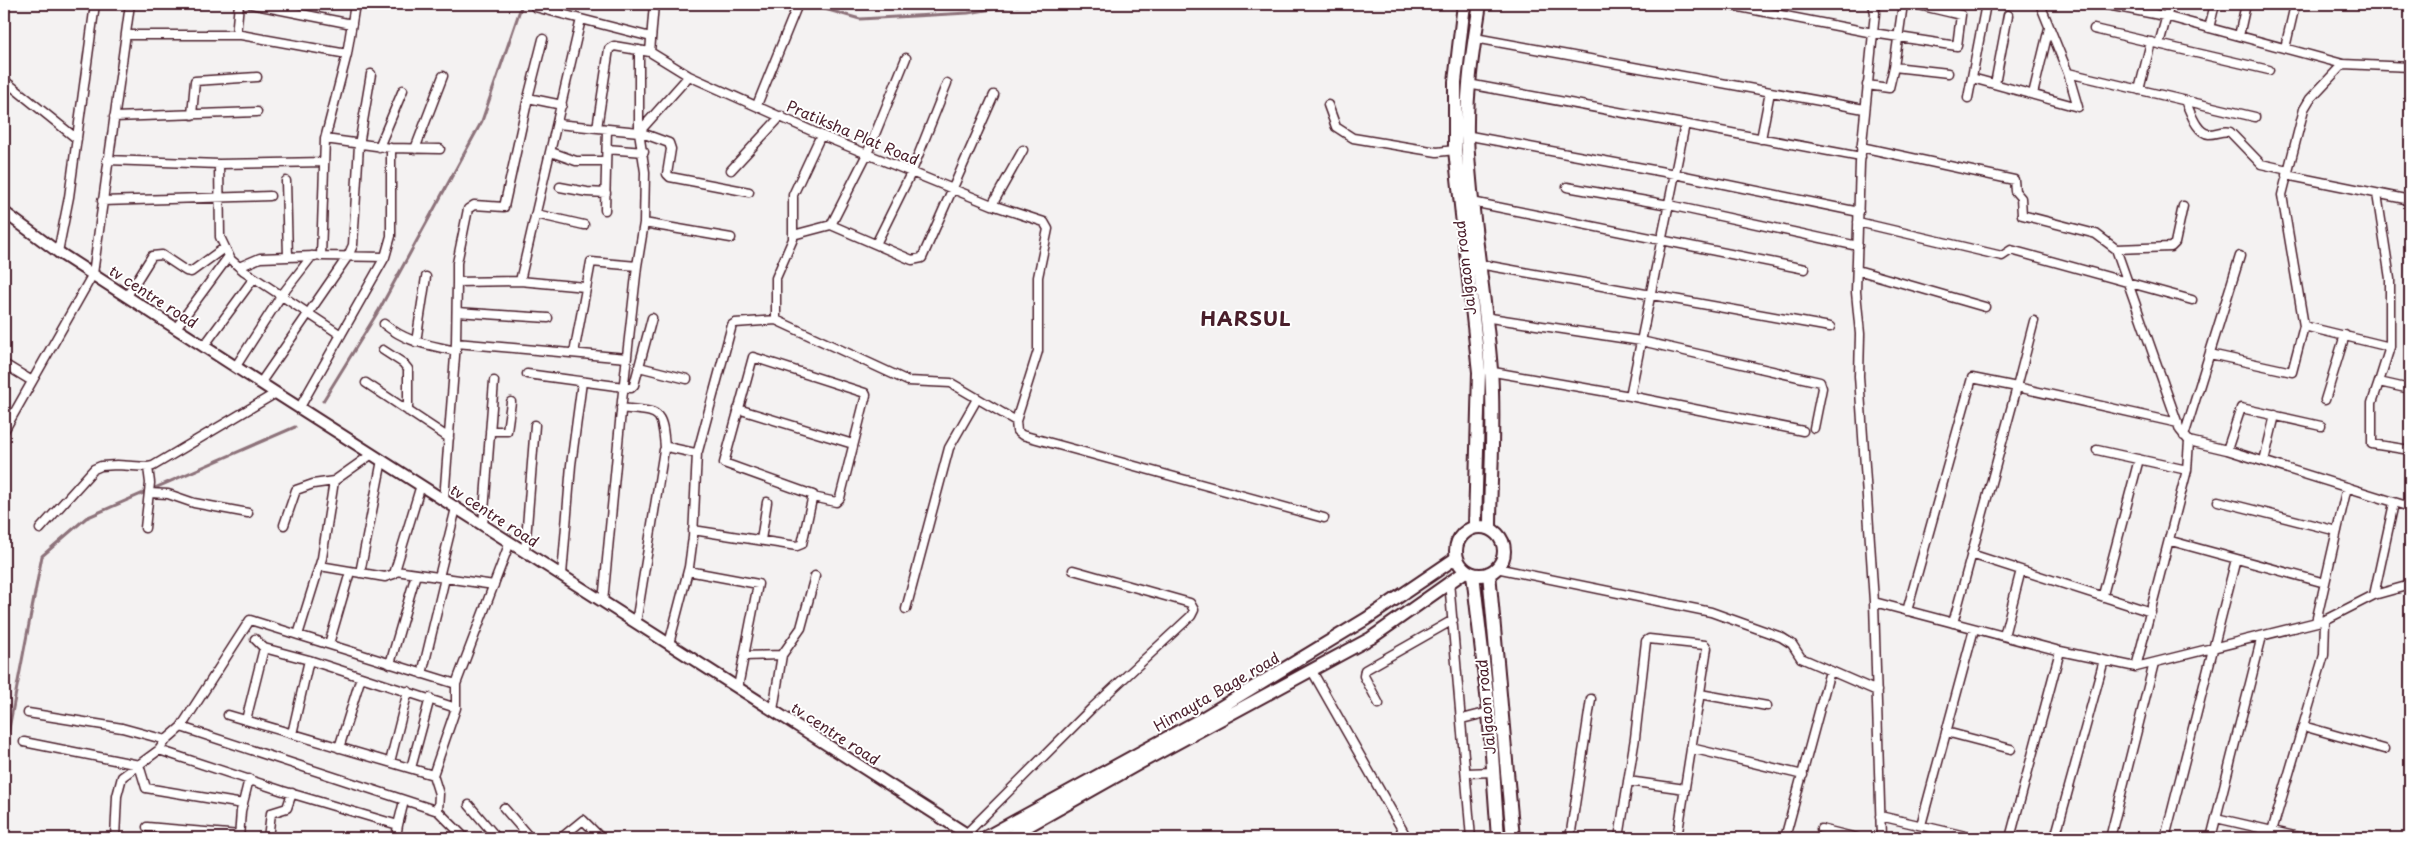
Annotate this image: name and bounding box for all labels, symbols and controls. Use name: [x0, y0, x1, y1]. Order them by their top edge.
street label: Pratiksha Plat Road: [783, 94, 923, 170]
street label: Jalgaon road: [1447, 219, 1481, 317]
street label: tv centre road: [105, 259, 203, 333]
district label: HARSUL: [1200, 303, 1292, 333]
street label: tv centre road: [446, 478, 544, 552]
street label: Himayta Bage road: [1149, 645, 1283, 737]
street label: Jalgaon road: [1469, 658, 1501, 756]
street label: tv centre road: [787, 696, 885, 770]

